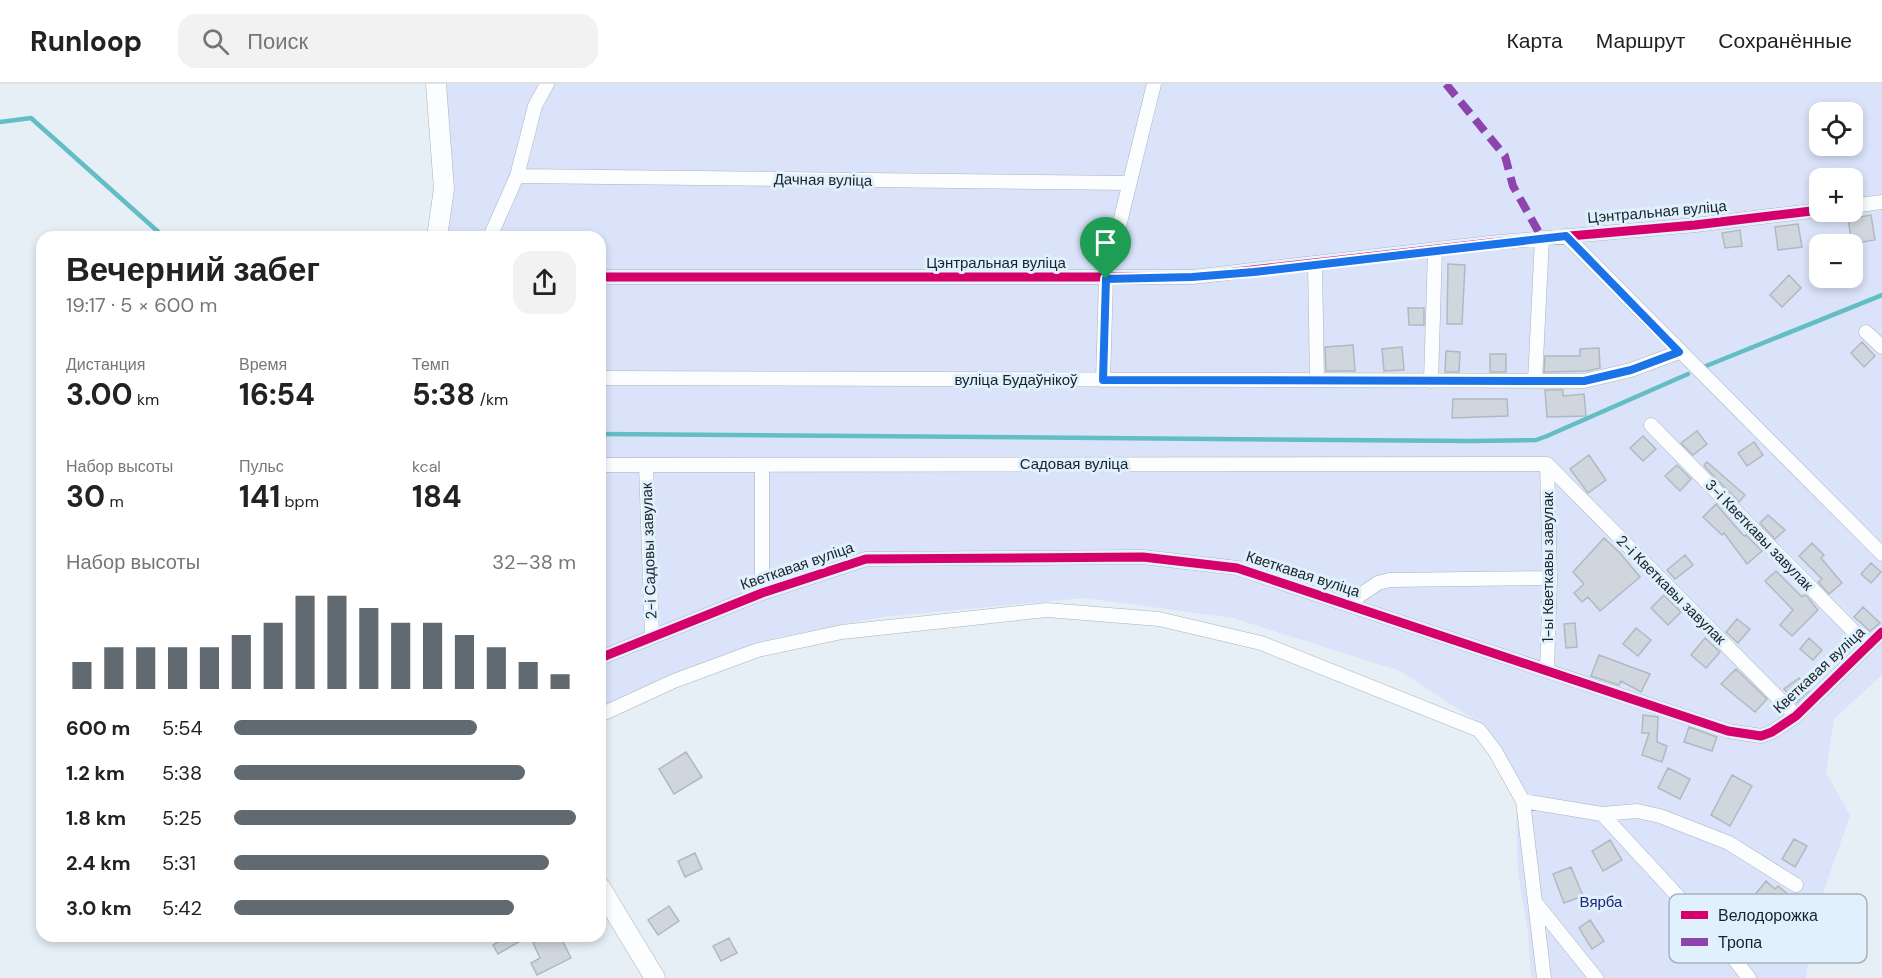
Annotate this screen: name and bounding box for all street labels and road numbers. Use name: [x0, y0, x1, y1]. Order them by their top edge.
street label: Дачная вуліца: [774, 169, 873, 191]
street label: Цэнтральная вуліца: [1587, 196, 1728, 228]
street label: Цэнтральная вуліца: [926, 253, 1067, 273]
street label: вуліца Будаўнікоў: [954, 370, 1078, 390]
street label: Садовая вуліца: [1020, 454, 1129, 474]
street label: 3-і Кветкавы завулак: [1701, 475, 1818, 595]
street label: 2-і Садовы завулак: [637, 482, 661, 620]
street label: 1-ы Кветкавы завулак: [1538, 491, 1558, 642]
street label: 2-і Кветкавы завулак: [1612, 531, 1730, 649]
street label: Кветкавая вуліца: [738, 537, 857, 595]
street label: Кветкавая вуліца: [1244, 546, 1363, 602]
street label: Кветкавая вуліца: [1769, 622, 1870, 718]

